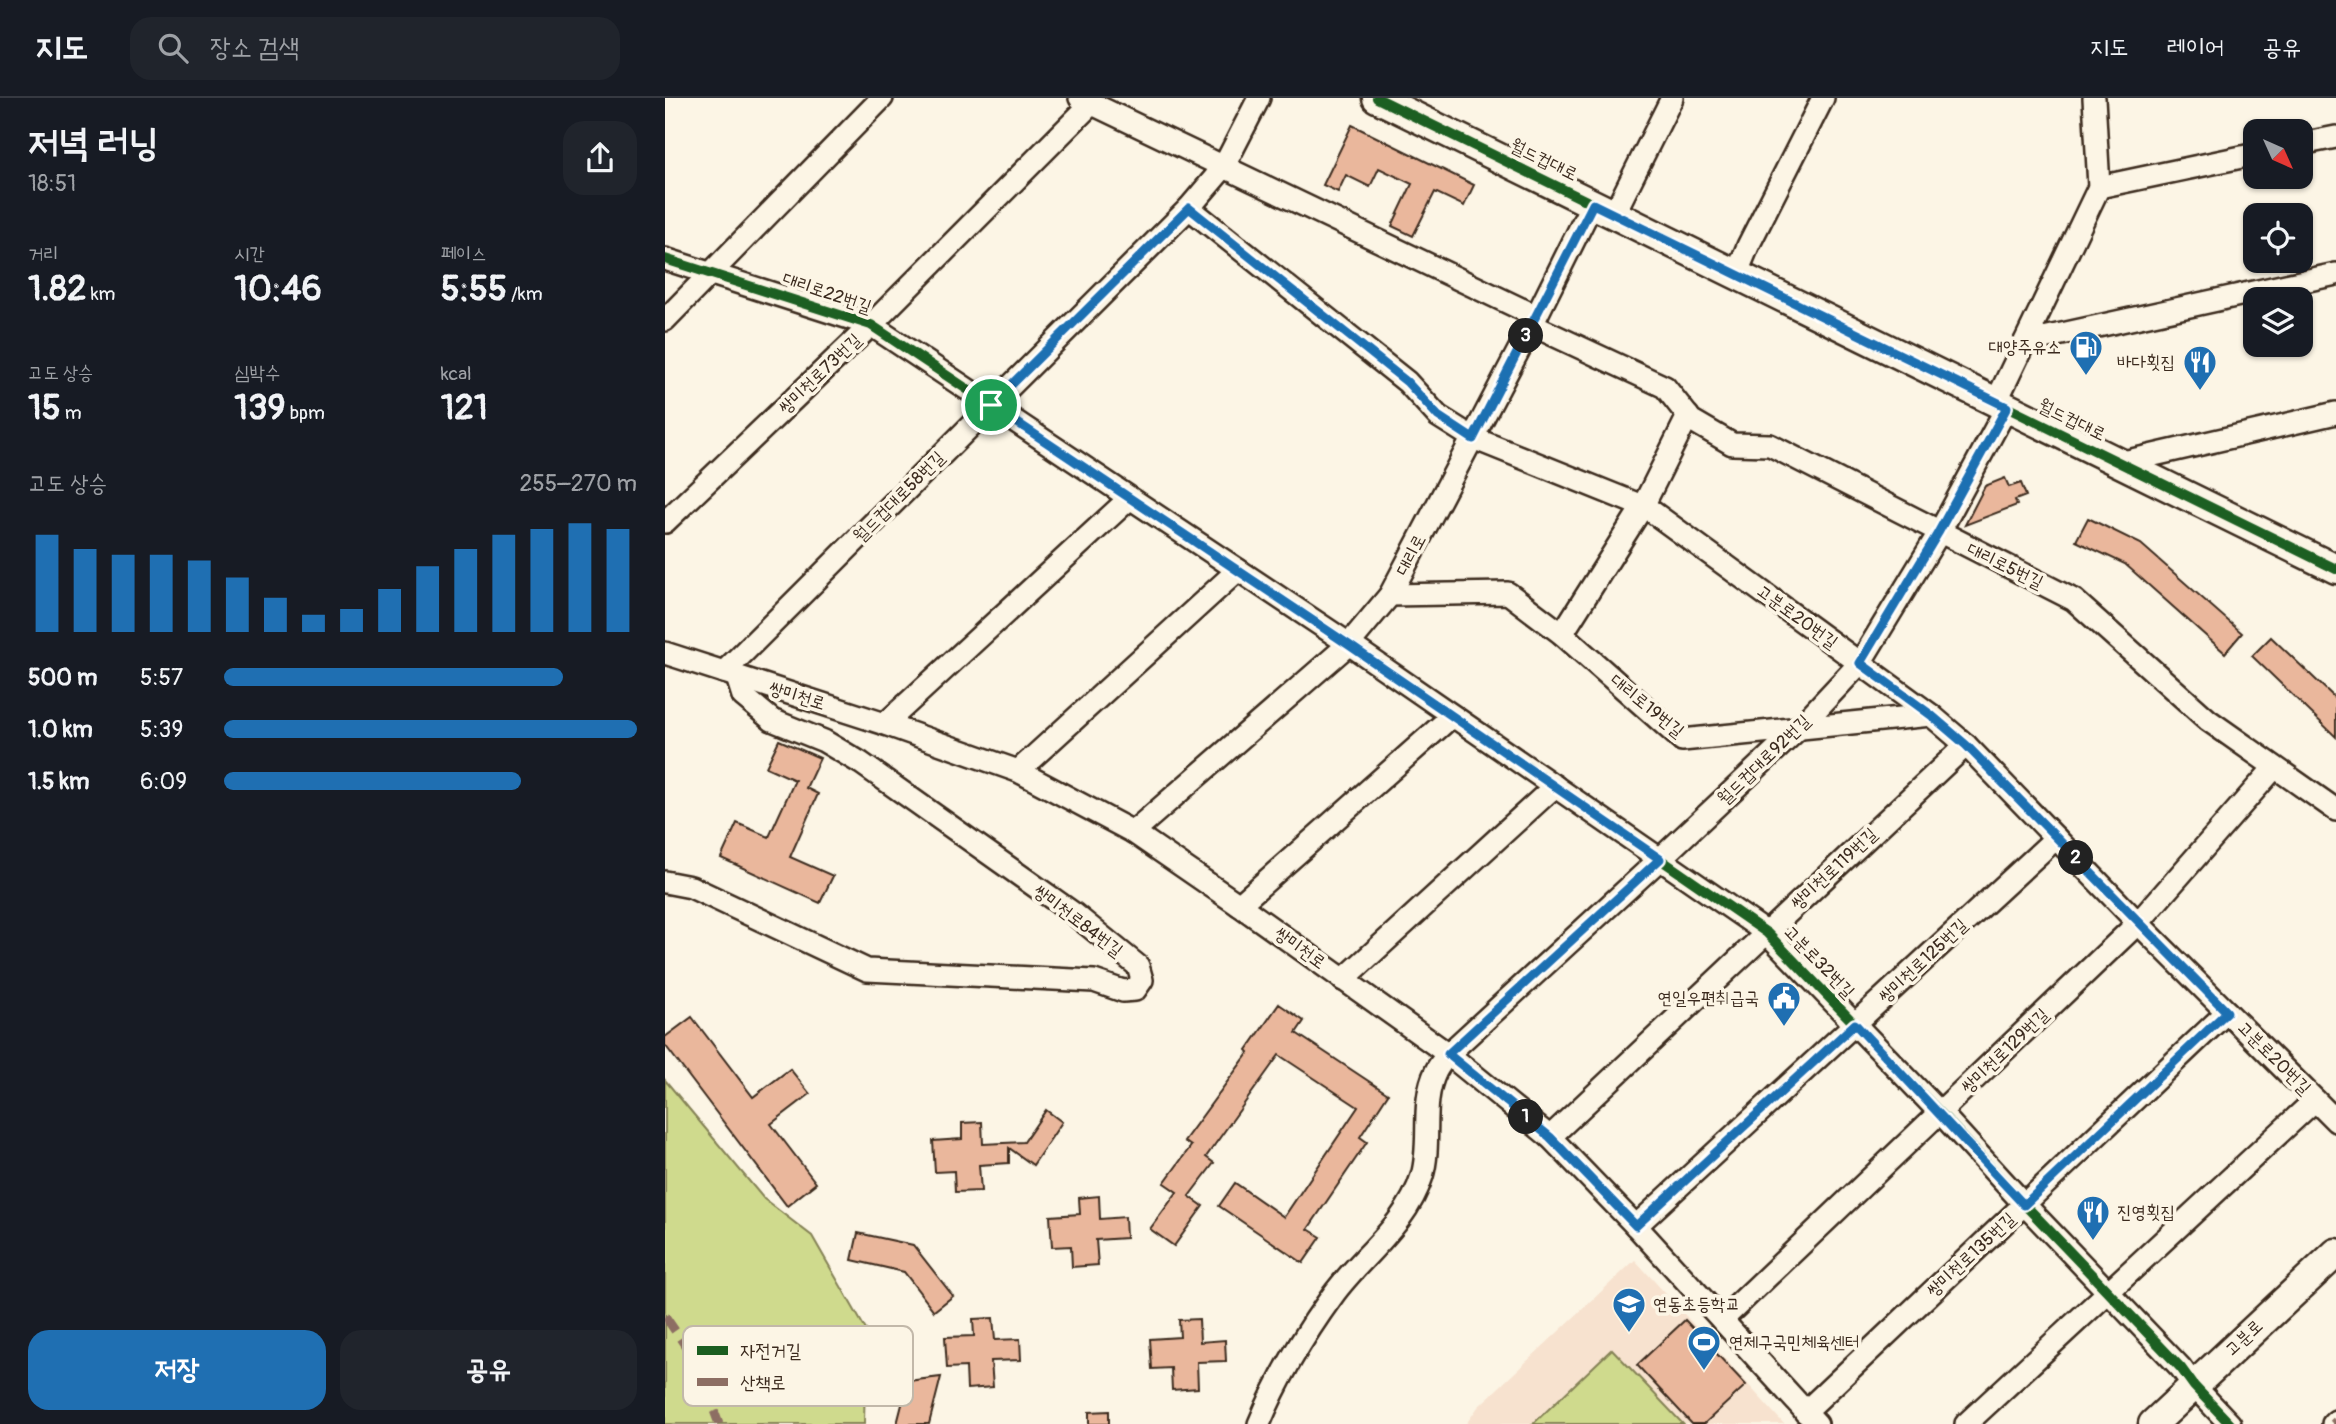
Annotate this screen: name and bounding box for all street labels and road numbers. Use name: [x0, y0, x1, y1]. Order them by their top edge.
street label: 월드컵대로: [1506, 134, 1582, 186]
street label: 대리로22번길: [780, 267, 875, 319]
street label: 쌍미천로73번길: [774, 328, 867, 419]
street label: 월드컵대로: [2034, 394, 2110, 446]
street label: 월드컵대로58번길: [848, 446, 950, 548]
street label: 대리로: [1391, 530, 1431, 580]
street label: 대리로5번길: [1963, 538, 2047, 595]
street label: 고분로20번길: [1752, 580, 1843, 654]
street label: 대리로19번길: [1605, 669, 1689, 743]
street label: 쌍미천로: [766, 677, 828, 715]
street label: 월드컵대로92번길: [1713, 709, 1816, 810]
street label: 쌍미천로119번길: [1786, 823, 1883, 915]
street label: 쌍미천로84번길: [1029, 880, 1128, 963]
street label: 쌍미천로125번길: [1874, 913, 1973, 1008]
street label: 고분로32번길: [1779, 921, 1860, 1004]
street label: 쌍미천로: [1270, 922, 1330, 974]
street label: 쌍미천로129번길: [1956, 1003, 2054, 1099]
street label: 고분로20번길: [2232, 1016, 2316, 1100]
street label: 쌍미천로135번길: [1922, 1207, 2021, 1302]
street label: 고분로: [2220, 1315, 2268, 1361]

